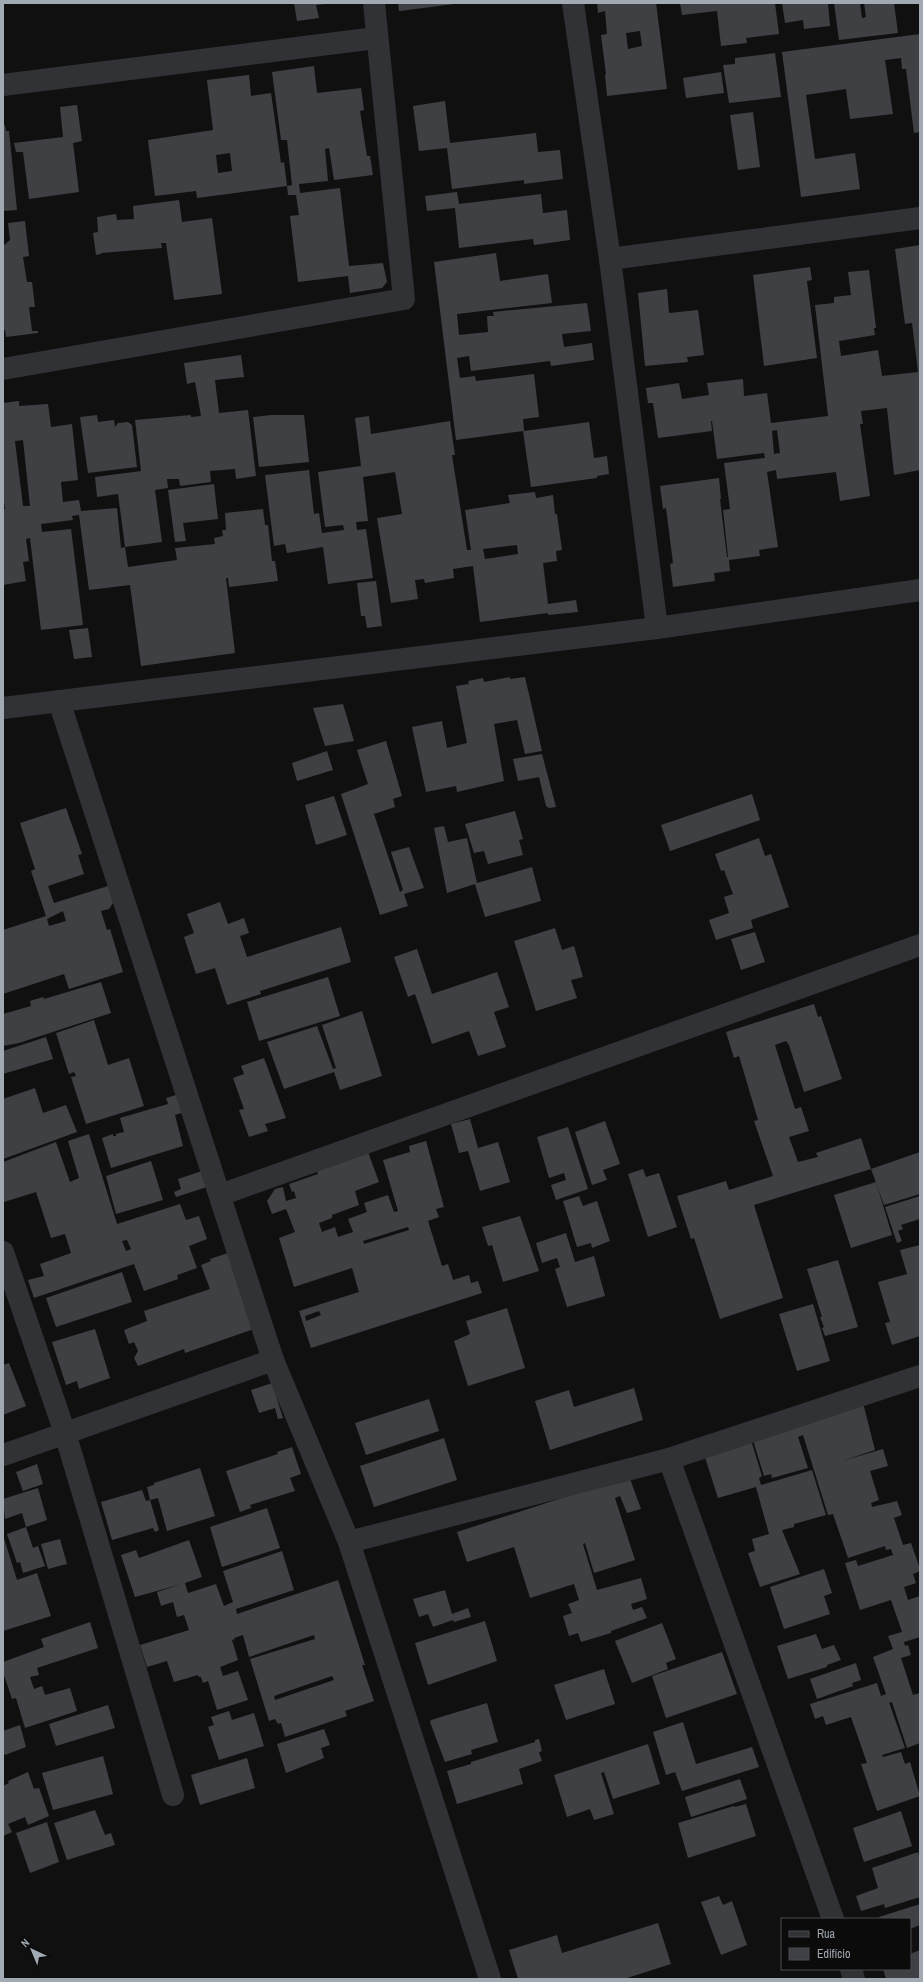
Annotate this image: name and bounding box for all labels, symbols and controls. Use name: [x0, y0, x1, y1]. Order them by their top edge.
legend: [781, 1918, 911, 1970]
text: Rua: [817, 1926, 836, 1942]
north arrow: [12, 1930, 52, 1970]
text: N: [18, 1936, 32, 1950]
text: Edifício: [817, 1946, 850, 1962]

